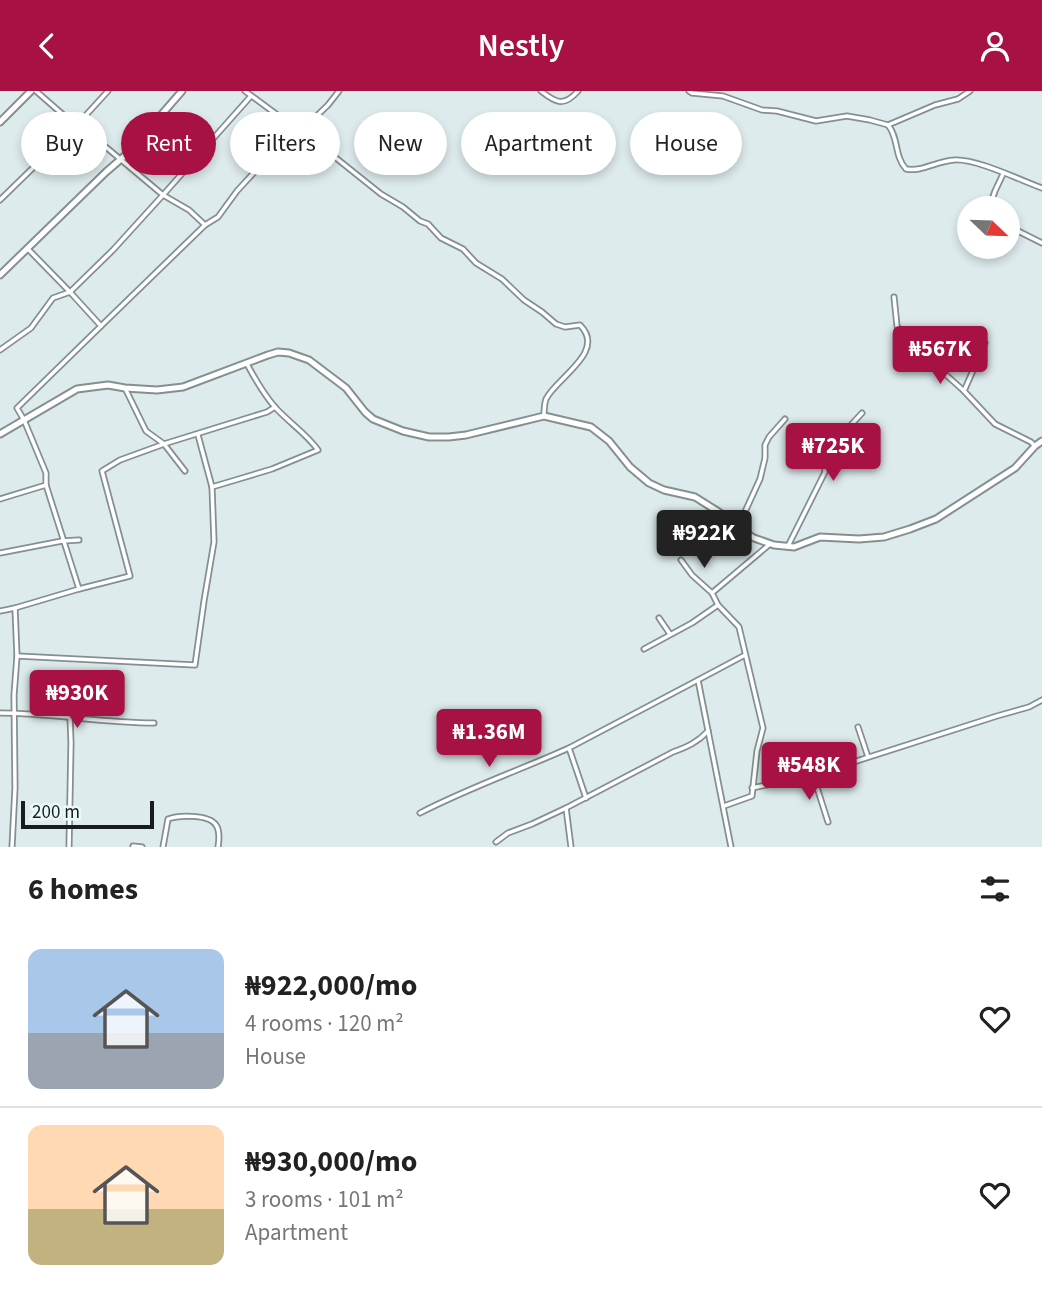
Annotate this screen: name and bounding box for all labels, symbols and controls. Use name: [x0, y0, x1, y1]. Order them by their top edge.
text: Nestly: [478, 23, 564, 69]
icon: back: [28, 27, 66, 65]
icon: person: [976, 27, 1014, 65]
chip: Buy: [21, 112, 107, 175]
chip: Rent: [121, 112, 216, 175]
chip: Filters: [230, 112, 340, 175]
chip: New: [354, 112, 447, 175]
chip: Apartment: [461, 112, 616, 175]
chip: House: [630, 112, 742, 175]
north arrow: [957, 196, 1020, 259]
map controls: [957, 196, 1020, 259]
pin: ₦567K: [891, 327, 989, 386]
text: ₦567K: [909, 332, 971, 365]
pin: ₦725K: [784, 423, 882, 483]
text: ₦725K: [802, 429, 864, 462]
pin: ₦922K: [655, 511, 753, 570]
text: ₦922K: [673, 516, 735, 549]
pin: ₦930K: [28, 671, 126, 730]
text: ₦930K: [46, 676, 108, 709]
pin: ₦1.36M: [432, 709, 546, 769]
text: ₦1.36M: [452, 715, 526, 748]
pin: ₦548K: [760, 743, 858, 802]
text: ₦548K: [778, 748, 840, 781]
scale bar: [21, 798, 154, 830]
text: 200 m: [32, 799, 80, 826]
text: 6 homes: [28, 868, 138, 911]
icon: filters: [976, 870, 1014, 908]
text: ₦922,000/mo: [245, 964, 417, 1007]
icon: home: [84, 977, 168, 1061]
icon: heart: [976, 1000, 1014, 1038]
text: 4 rooms · 120 m²: [245, 1007, 404, 1040]
text: House: [245, 1040, 306, 1073]
text: ₦930,000/mo: [245, 1140, 417, 1183]
icon: home: [84, 1153, 168, 1237]
icon: heart: [976, 1176, 1014, 1214]
text: 3 rooms · 101 m²: [245, 1183, 404, 1216]
text: Apartment: [245, 1216, 348, 1249]

